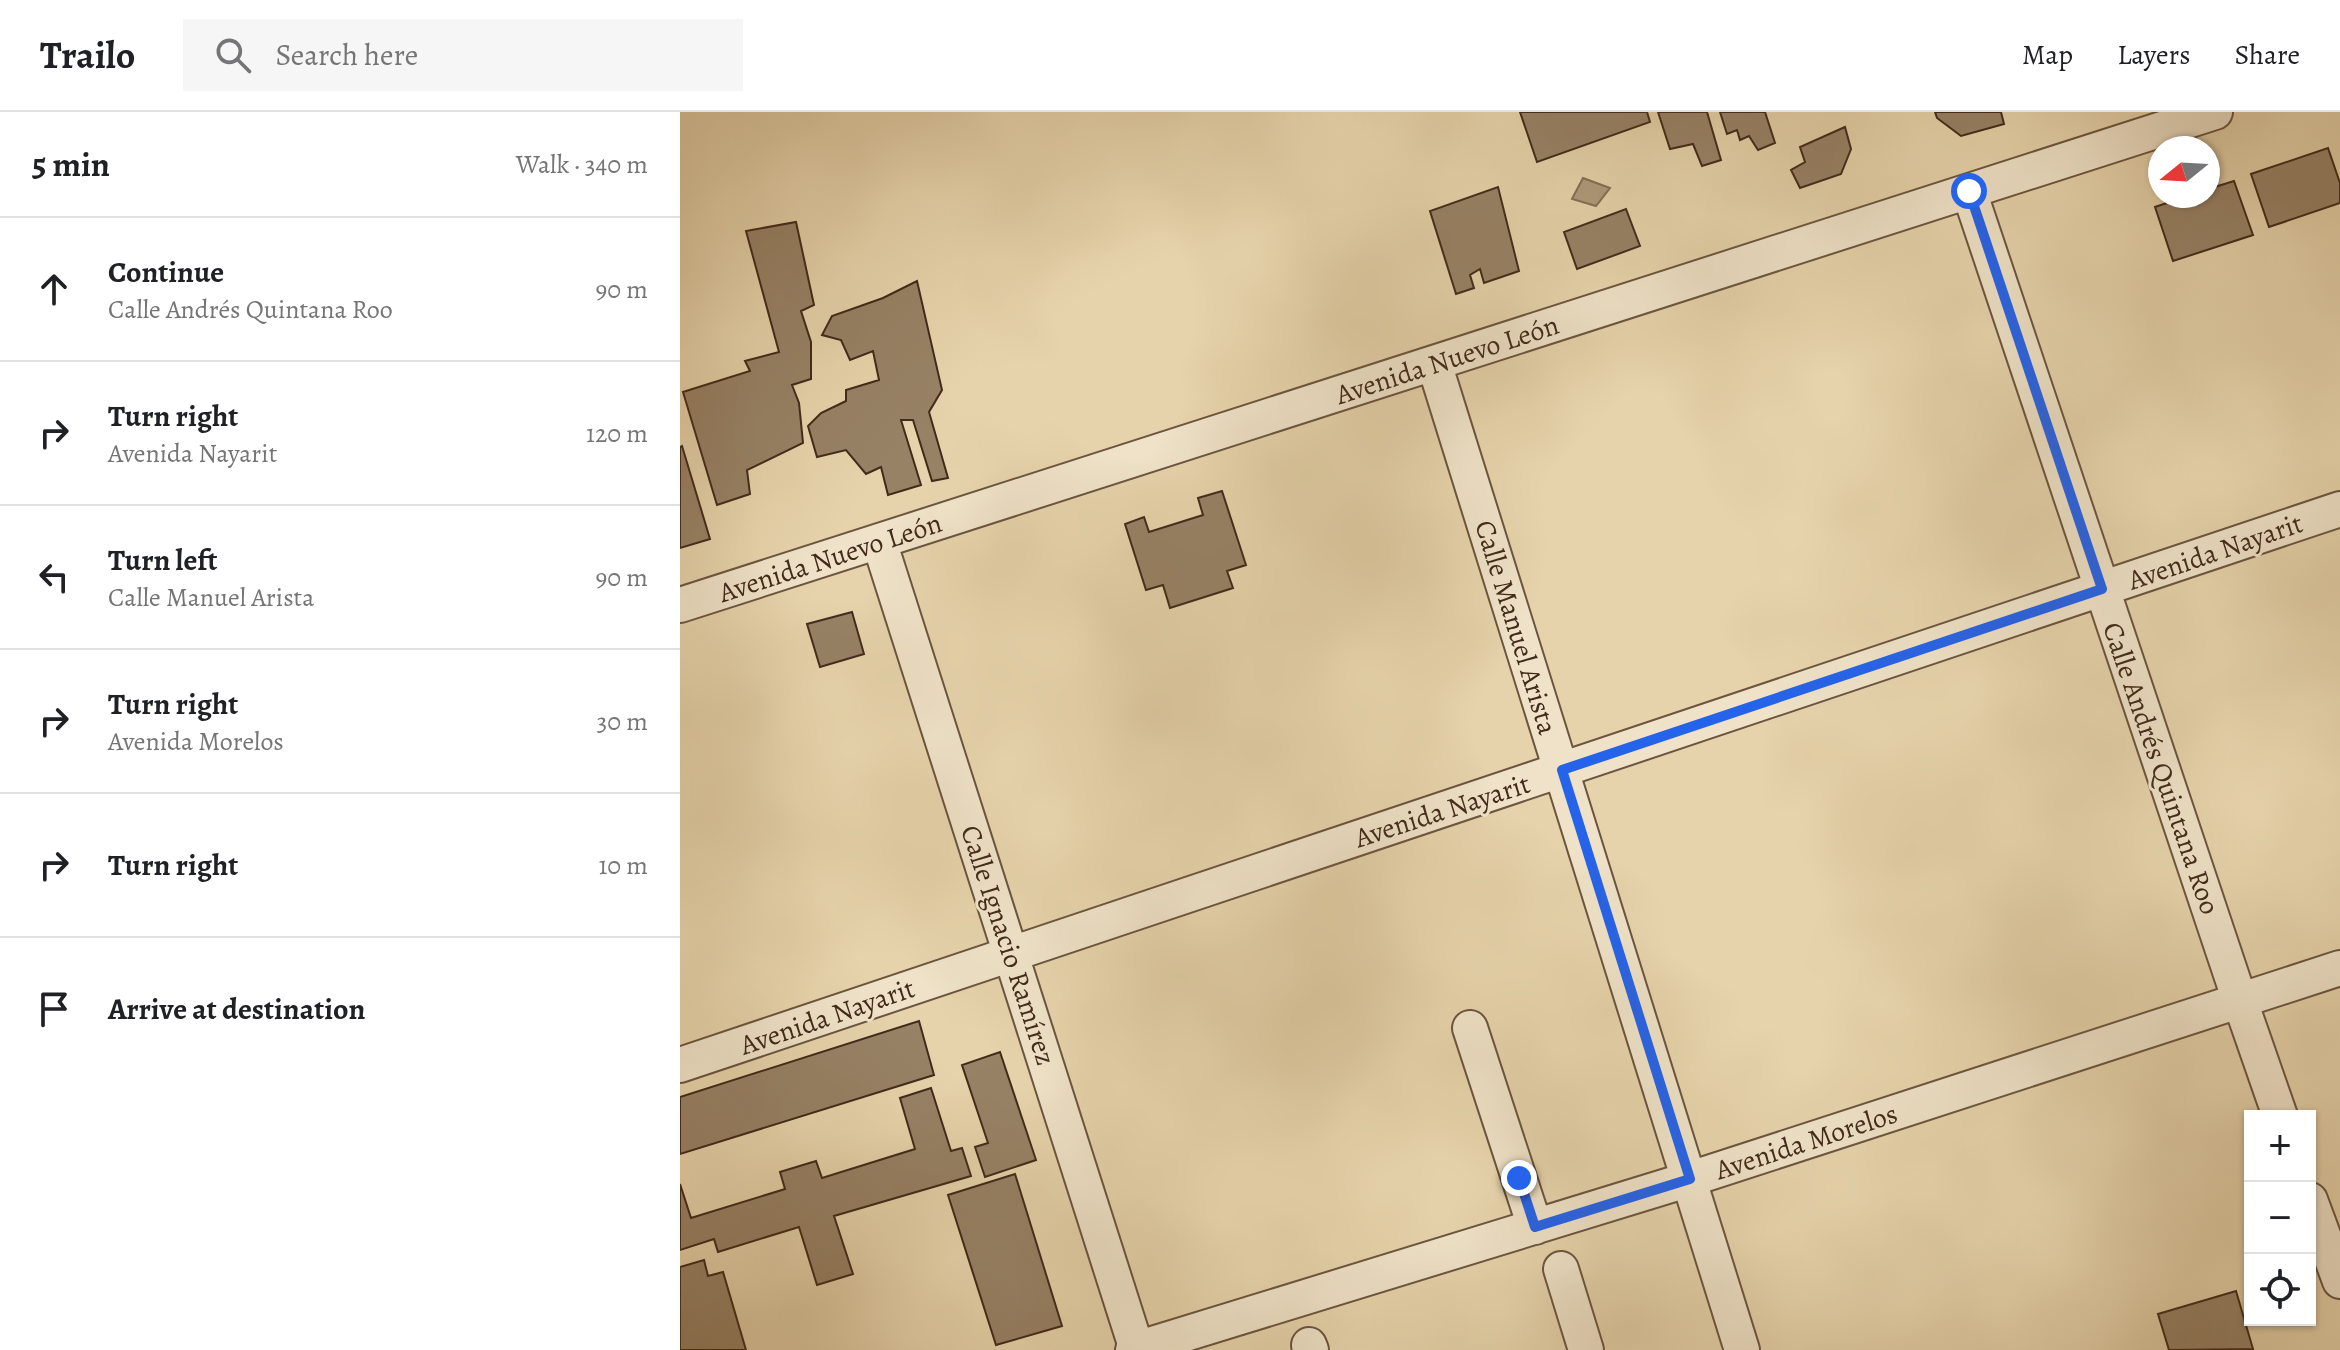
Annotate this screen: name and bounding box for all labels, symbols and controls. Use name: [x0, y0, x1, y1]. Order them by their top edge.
search box: [183, 19, 743, 91]
text: Trailo: [40, 29, 135, 81]
icon: search: [211, 33, 255, 77]
text: Search here: [275, 35, 418, 75]
text: Map: [2022, 36, 2073, 74]
text: Layers: [2117, 36, 2190, 74]
text: Share: [2234, 36, 2300, 74]
north arrow: [2148, 136, 2220, 208]
text: 5 min: [32, 141, 110, 188]
text: Walk · 340 m: [516, 147, 648, 182]
route start: [1951, 173, 1987, 209]
text: Continue: [108, 252, 224, 292]
icon: ahead: [32, 267, 76, 311]
text: 90 m: [596, 272, 648, 307]
text: Calle Andrés Quintana Roo: [108, 292, 393, 327]
street label: Avenida Nuevo León: [1330, 306, 1564, 414]
text: Turn right: [108, 396, 238, 436]
icon: right: [32, 411, 76, 455]
text: 120 m: [586, 416, 648, 451]
text: Avenida Nayarit: [108, 436, 277, 471]
street label: Avenida Nuevo León: [713, 504, 947, 612]
street label: Avenida Nayarit: [2122, 504, 2308, 600]
street label: Calle Manuel Arista: [1465, 515, 1567, 739]
text: Turn left: [108, 540, 217, 580]
icon: left: [32, 555, 76, 599]
text: 90 m: [596, 560, 648, 595]
text: Calle Manuel Arista: [108, 580, 314, 615]
street label: Calle Andrés Quintana Roo: [2093, 617, 2229, 919]
text: Turn right: [108, 684, 238, 724]
icon: right: [32, 699, 76, 743]
text: 30 m: [597, 704, 648, 739]
text: Avenida Morelos: [108, 724, 284, 759]
street label: Avenida Nayarit: [1349, 765, 1535, 857]
street label: Calle Ignacio Ramírez: [951, 820, 1065, 1070]
icon: right: [32, 843, 76, 887]
text: Turn right: [108, 845, 238, 885]
text: 10 m: [598, 848, 648, 883]
street label: Avenida Nayarit: [734, 969, 920, 1065]
icon: arrive: [32, 987, 76, 1031]
text: Arrive at destination: [108, 989, 365, 1029]
street label: Avenida Morelos: [1709, 1095, 1902, 1190]
map controls: [2244, 1110, 2316, 1326]
button: +: [2244, 1110, 2316, 1182]
route end: [1501, 1160, 1537, 1196]
button: −: [2244, 1182, 2316, 1254]
button: locate: [2244, 1254, 2316, 1326]

